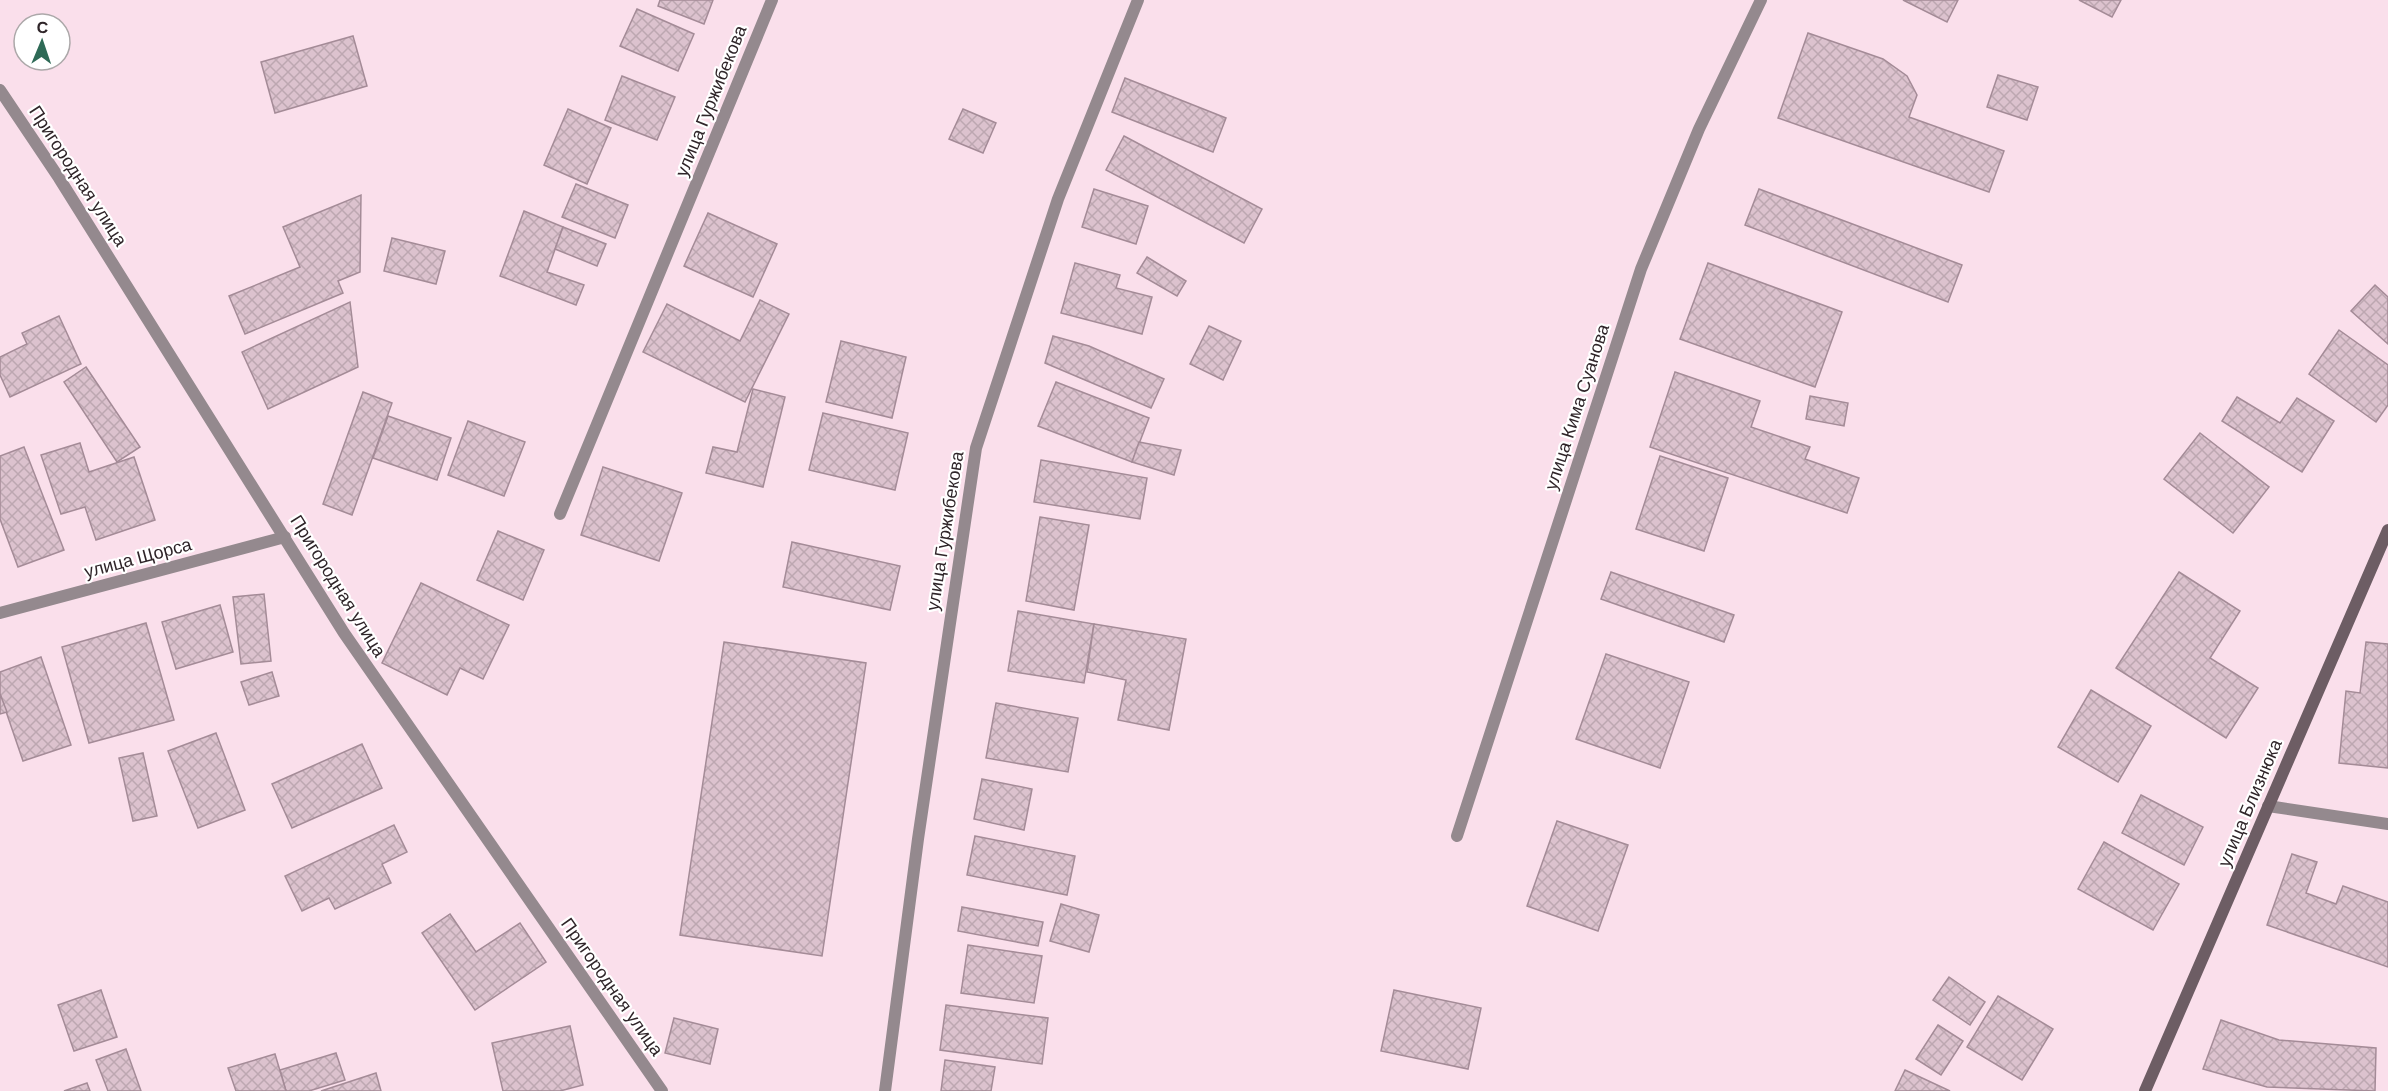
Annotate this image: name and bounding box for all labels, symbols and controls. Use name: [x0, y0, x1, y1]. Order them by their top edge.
north arrow: [12, 12, 72, 72]
text: С: [36, 17, 49, 38]
street label: улица Гуржибекова: [670, 21, 753, 180]
street label: Пригородная улица: [23, 101, 133, 252]
street label: улица Кима Суанова: [1539, 320, 1615, 493]
street label: улица Гуржибекова: [921, 448, 970, 613]
street label: Пригородная улица: [285, 510, 392, 662]
street label: улица Щорса: [82, 532, 195, 584]
street label: улица Близнюка: [2212, 735, 2288, 870]
street label: Пригородная улица: [555, 913, 669, 1062]

